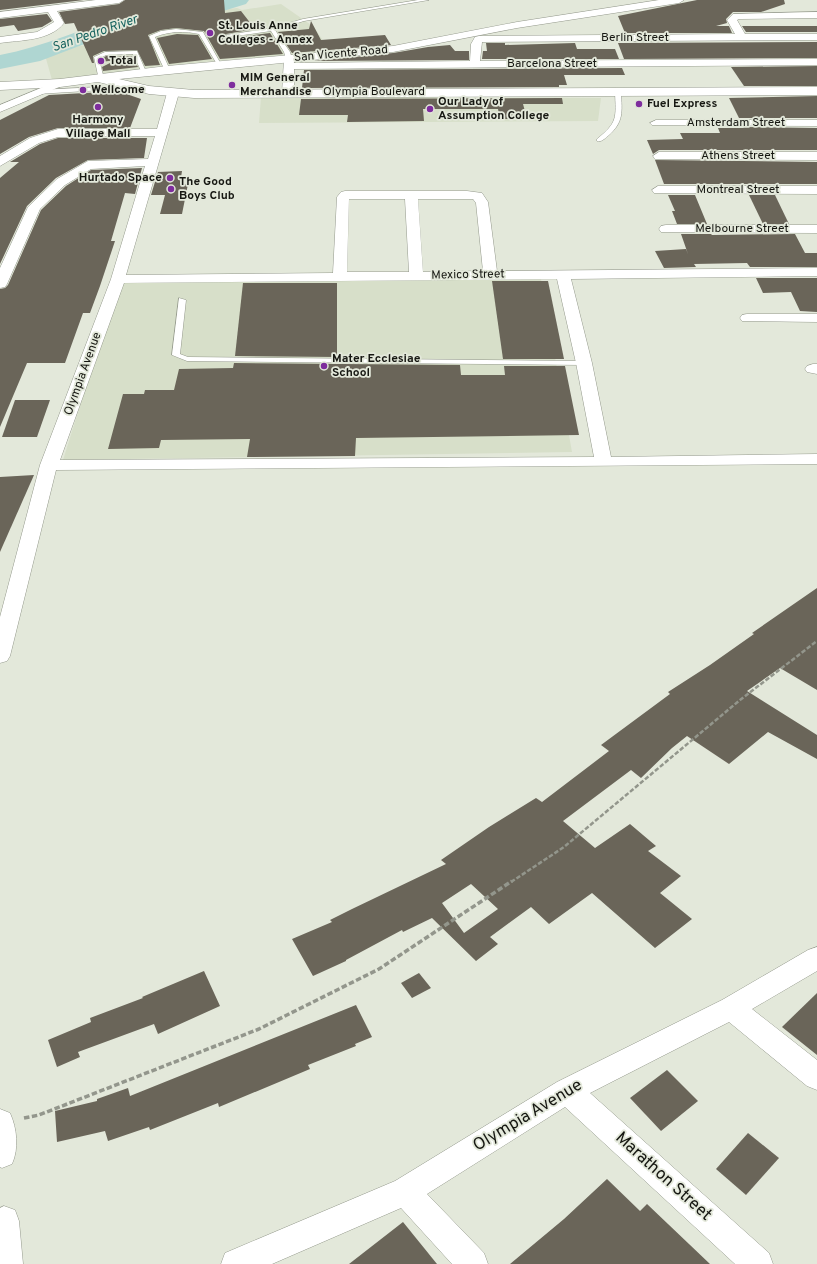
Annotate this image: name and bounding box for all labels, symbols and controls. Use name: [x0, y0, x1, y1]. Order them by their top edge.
water label: San Pedro River: [50, 12, 141, 56]
place label: St. Louis Anne Colleges - Annex: [218, 18, 312, 48]
marker: St. Louis Anne Colleges - Annex: [205, 28, 215, 38]
street label: Berlin Street: [601, 30, 669, 46]
street label: San Vicente Road: [293, 42, 389, 66]
place label: Total: [109, 53, 137, 69]
marker: Total: [96, 56, 106, 66]
street label: Barcelona Street: [507, 56, 597, 72]
place label: MIM General Merchandise: [240, 70, 312, 100]
marker: MIM General Merchandise: [227, 80, 237, 90]
place label: Wellcome: [91, 82, 145, 98]
street label: Olympia Boulevard: [323, 84, 425, 100]
marker: Wellcome: [78, 85, 88, 95]
place label: Our Lady of Assumption College: [438, 94, 549, 124]
place label: Fuel Express: [647, 96, 717, 112]
marker: Fuel Express: [634, 99, 644, 109]
marker: Harmony Village Mall: [93, 102, 103, 112]
marker: Our Lady of Assumption College: [425, 104, 435, 114]
place label: Harmony Village Mall: [65, 112, 131, 142]
street label: Amsterdam Street: [687, 115, 785, 131]
street label: Athens Street: [701, 148, 775, 164]
place label: Hurtado Space: [79, 170, 162, 186]
marker: Hurtado Space: [165, 173, 175, 183]
place label: The Good Boys Club: [179, 174, 235, 204]
street label: Montreal Street: [696, 182, 780, 198]
marker: The Good Boys Club: [166, 184, 176, 194]
street label: Melbourne Street: [695, 221, 789, 237]
street label: Mexico Street: [431, 266, 505, 284]
street label: Olympia Avenue: [61, 330, 105, 418]
place label: Mater Ecclesiae School: [332, 351, 421, 381]
marker: Mater Ecclesiae School: [319, 361, 329, 371]
street label: Olympia Avenue: [469, 1075, 587, 1157]
street label: Marathon Street: [610, 1128, 716, 1226]

